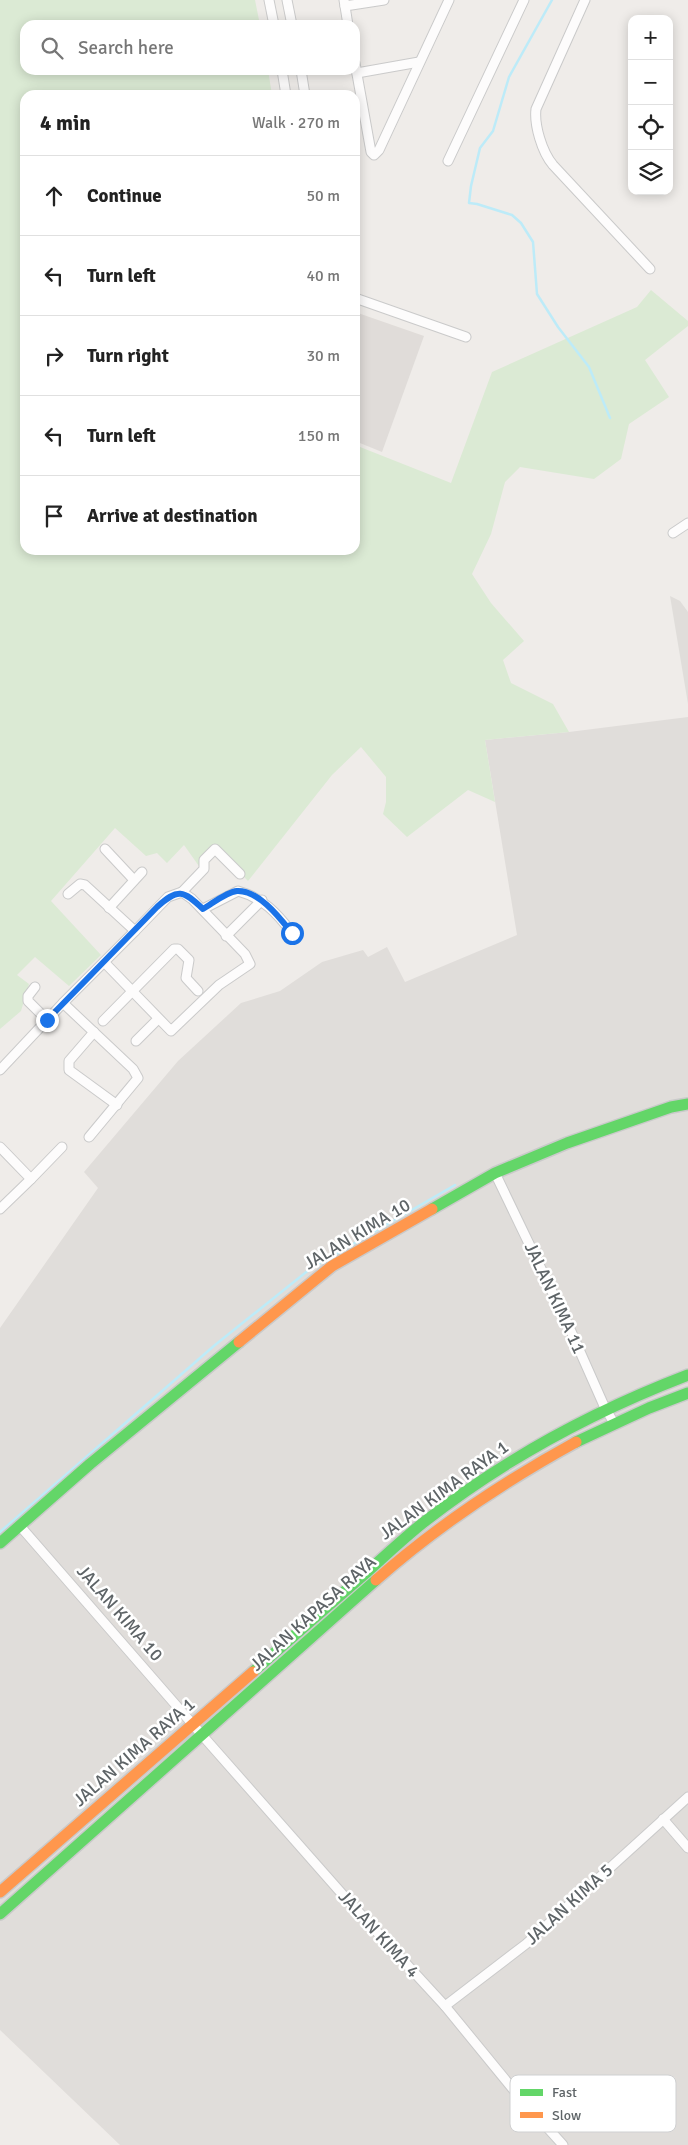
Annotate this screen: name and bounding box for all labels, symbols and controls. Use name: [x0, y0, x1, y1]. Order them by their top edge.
map controls: [628, 15, 673, 195]
button: +: [628, 15, 673, 60]
search box: [20, 20, 360, 75]
icon: search: [38, 34, 66, 62]
text: Search here: [78, 36, 174, 60]
button: −: [628, 60, 673, 105]
button: locate: [628, 105, 673, 150]
text: 4 min: [40, 110, 91, 136]
text: Walk · 270 m: [252, 113, 340, 133]
button: layers: [628, 150, 673, 195]
icon: ahead: [40, 182, 68, 210]
text: Continue: [87, 184, 162, 208]
text: 50 m: [306, 186, 340, 206]
icon: left: [40, 262, 68, 290]
text: Turn left: [87, 264, 156, 288]
text: 40 m: [306, 266, 340, 286]
icon: right: [40, 342, 68, 370]
text: Turn right: [87, 344, 169, 368]
text: 30 m: [306, 346, 340, 366]
icon: left: [40, 422, 68, 450]
text: Turn left: [87, 424, 156, 448]
text: 150 m: [298, 426, 340, 446]
icon: arrive: [40, 502, 68, 530]
text: Arrive at destination: [87, 504, 258, 528]
route start: [281, 922, 304, 945]
route end: [36, 1009, 59, 1032]
street label: JALAN KIMA 10: [300, 1194, 414, 1274]
street label: JALAN KIMA 11: [520, 1239, 590, 1357]
street label: JALAN KIMA RAYA 1: [375, 1436, 513, 1544]
street label: JALAN KAPASA RAYA: [245, 1551, 381, 1675]
street label: JALAN KIMA 10: [72, 1560, 168, 1666]
street label: JALAN KIMA RAYA 1: [69, 1693, 199, 1811]
street label: JALAN KIMA 5: [521, 1859, 617, 1949]
street label: JALAN KIMA 4: [334, 1886, 424, 1983]
legend: [510, 2075, 676, 2132]
text: Fast: [552, 2084, 577, 2101]
text: Slow: [552, 2107, 581, 2124]

